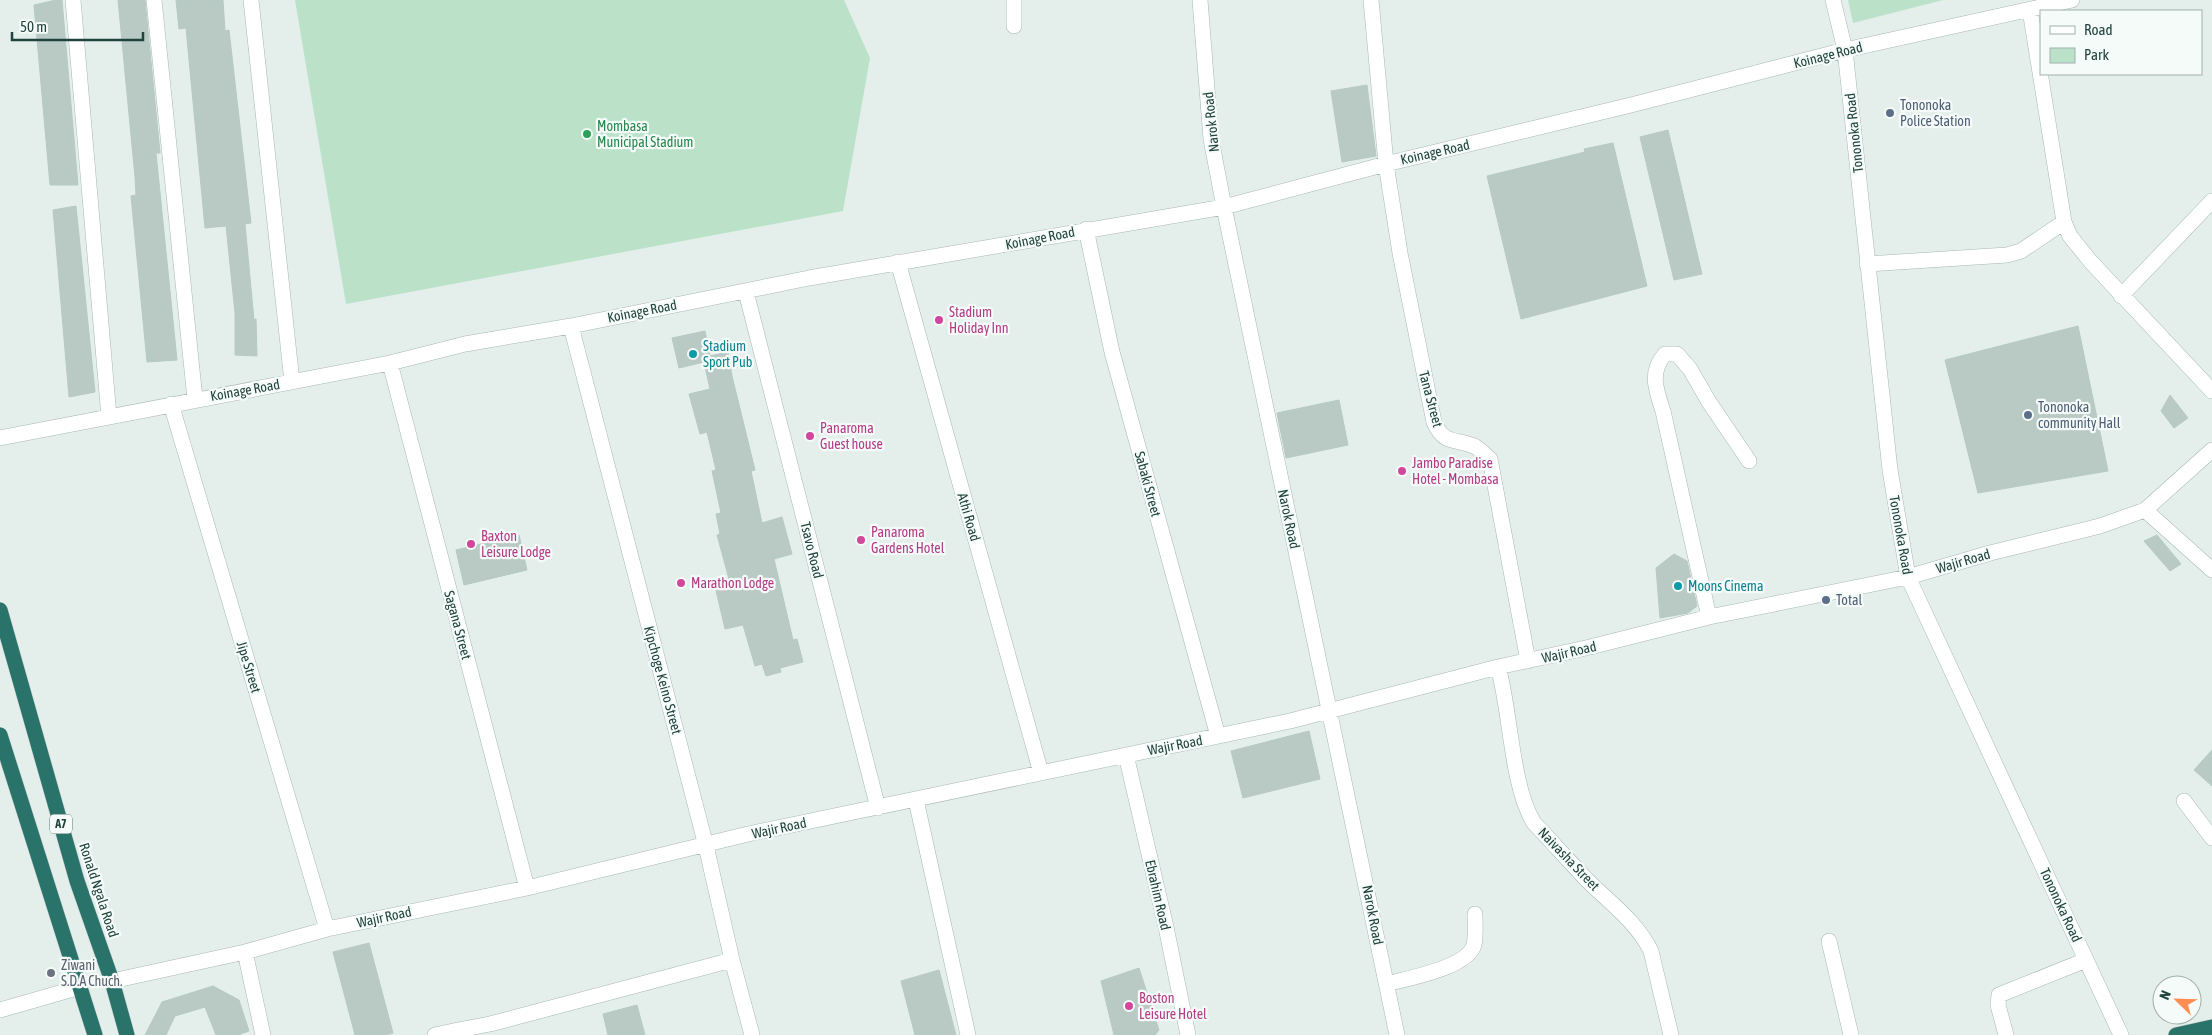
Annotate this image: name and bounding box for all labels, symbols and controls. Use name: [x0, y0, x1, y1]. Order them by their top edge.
scale bar: [12, 10, 144, 42]
legend: [2040, 10, 2202, 75]
text: 50 m: [20, 18, 47, 35]
text: Road: [2084, 21, 2113, 38]
street label: Koinage Road: [1792, 39, 1864, 71]
text: Park: [2084, 46, 2109, 63]
street label: Narok Road: [1200, 91, 1222, 153]
street label: Tononoka Road: [1842, 92, 1866, 174]
place label: Tononoka Police Station: [1900, 97, 1971, 129]
marker: Tononoka Police Station: [1884, 107, 1896, 119]
place label: Mombasa Municipal Stadium: [597, 118, 693, 150]
marker: Mombasa Municipal Stadium: [581, 128, 593, 140]
street label: Koinage Road: [1399, 136, 1471, 168]
street label: Koinage Road: [1004, 223, 1076, 253]
street label: Koinage Road: [606, 296, 678, 326]
place label: Stadium Holiday Inn: [949, 304, 1009, 336]
marker: Stadium Holiday Inn: [933, 314, 945, 326]
place label: Stadium Sport Pub: [703, 338, 753, 370]
marker: Stadium Sport Pub: [687, 348, 699, 360]
street label: Tana Street: [1416, 369, 1446, 429]
street label: Koinage Road: [209, 376, 281, 404]
place label: Tononoka community Hall: [2038, 399, 2121, 431]
marker: Tononoka community Hall: [2022, 409, 2034, 421]
place label: Panaroma Guest house: [820, 420, 883, 452]
marker: Panaroma Guest house: [804, 430, 816, 442]
street label: Sabaki Street: [1132, 450, 1164, 518]
place label: Jambo Paradise Hotel - Mombasa: [1412, 455, 1499, 487]
marker: Jambo Paradise Hotel - Mombasa: [1396, 465, 1408, 477]
street label: Narok Road: [1275, 488, 1303, 550]
street label: Athi Road: [954, 491, 984, 543]
street label: Tononoka Road: [1886, 494, 1916, 576]
street label: Tsavo Road: [797, 520, 827, 580]
place label: Panaroma Gardens Hotel: [871, 524, 945, 556]
place label: Baxton Leisure Lodge: [481, 528, 551, 560]
marker: Panaroma Gardens Hotel: [855, 534, 867, 546]
marker: Baxton Leisure Lodge: [465, 538, 477, 550]
street label: Wajir Road: [1934, 546, 1992, 576]
place label: Marathon Lodge: [691, 575, 774, 591]
marker: Marathon Lodge: [675, 577, 687, 589]
place label: Moons Cinema: [1688, 578, 1763, 594]
marker: Moons Cinema: [1672, 580, 1684, 592]
street label: Sagana Street: [441, 589, 475, 661]
place label: Total: [1836, 592, 1862, 608]
marker: Total: [1820, 594, 1832, 606]
street label: Kipchoge Keino Street: [641, 624, 685, 736]
street label: Wajir Road: [1540, 638, 1598, 666]
street label: Jipe Street: [234, 639, 264, 695]
street label: Wajir Road: [1146, 732, 1204, 758]
road number: A7: [50, 814, 72, 834]
street label: Wajir Road: [750, 814, 808, 842]
street label: Naivasha Street: [1535, 824, 1603, 894]
street label: Ronald Ngala Road: [76, 841, 122, 939]
street label: Ebrahim Road: [1142, 858, 1174, 932]
street label: Tononoka Road: [2037, 865, 2085, 945]
street label: Narok Road: [1359, 884, 1387, 946]
street label: Wajir Road: [355, 903, 413, 931]
place label: Ziwani S.D.A Chuch.: [61, 957, 123, 989]
marker: Ziwani S.D.A Chuch.: [45, 967, 57, 979]
north arrow: [2152, 975, 2202, 1025]
text: N: [2156, 988, 2174, 1002]
place label: Boston Leisure Hotel: [1139, 990, 1207, 1022]
marker: Boston Leisure Hotel: [1123, 1000, 1135, 1012]

